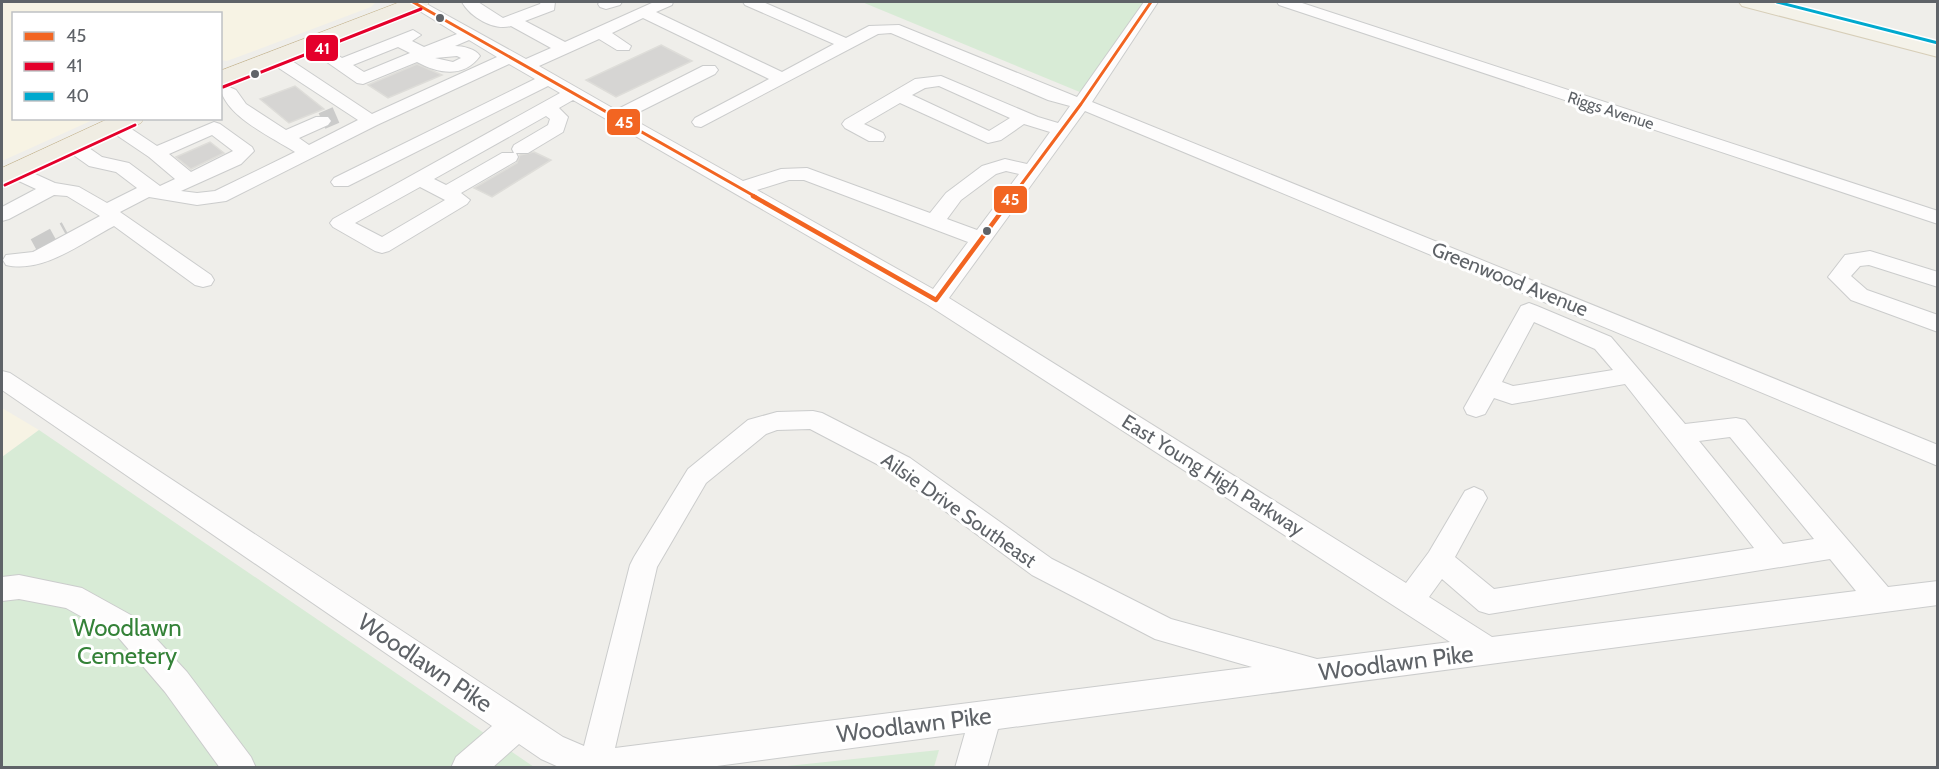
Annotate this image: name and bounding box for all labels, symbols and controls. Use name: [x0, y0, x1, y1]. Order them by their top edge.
legend: [12, 12, 222, 120]
unlabelled marker: [434, 12, 446, 24]
text: 45: [66, 25, 86, 47]
line badge: 41: [305, 34, 339, 62]
text: 41: [314, 39, 330, 58]
text: 41: [66, 55, 82, 77]
unlabelled marker: [249, 68, 261, 80]
text: 40: [66, 85, 89, 107]
street label: Riggs Avenue: [1565, 88, 1656, 133]
line badge: 45: [606, 108, 641, 136]
text: 45: [615, 113, 633, 132]
line badge: 45: [993, 185, 1028, 214]
text: 45: [1001, 190, 1019, 209]
unlabelled marker: [981, 225, 993, 237]
street label: Greenwood Avenue: [1428, 237, 1592, 321]
street label: East Young High Parkway: [1118, 409, 1308, 541]
street label: Ailsie Drive Southeast: [877, 448, 1041, 573]
street label: Woodlawn Pike: [353, 607, 498, 718]
park label: Woodlawn Cemetery: [72, 613, 182, 670]
street label: Woodlawn Pike: [1317, 639, 1475, 686]
street label: Woodlawn Pike: [835, 701, 993, 748]

